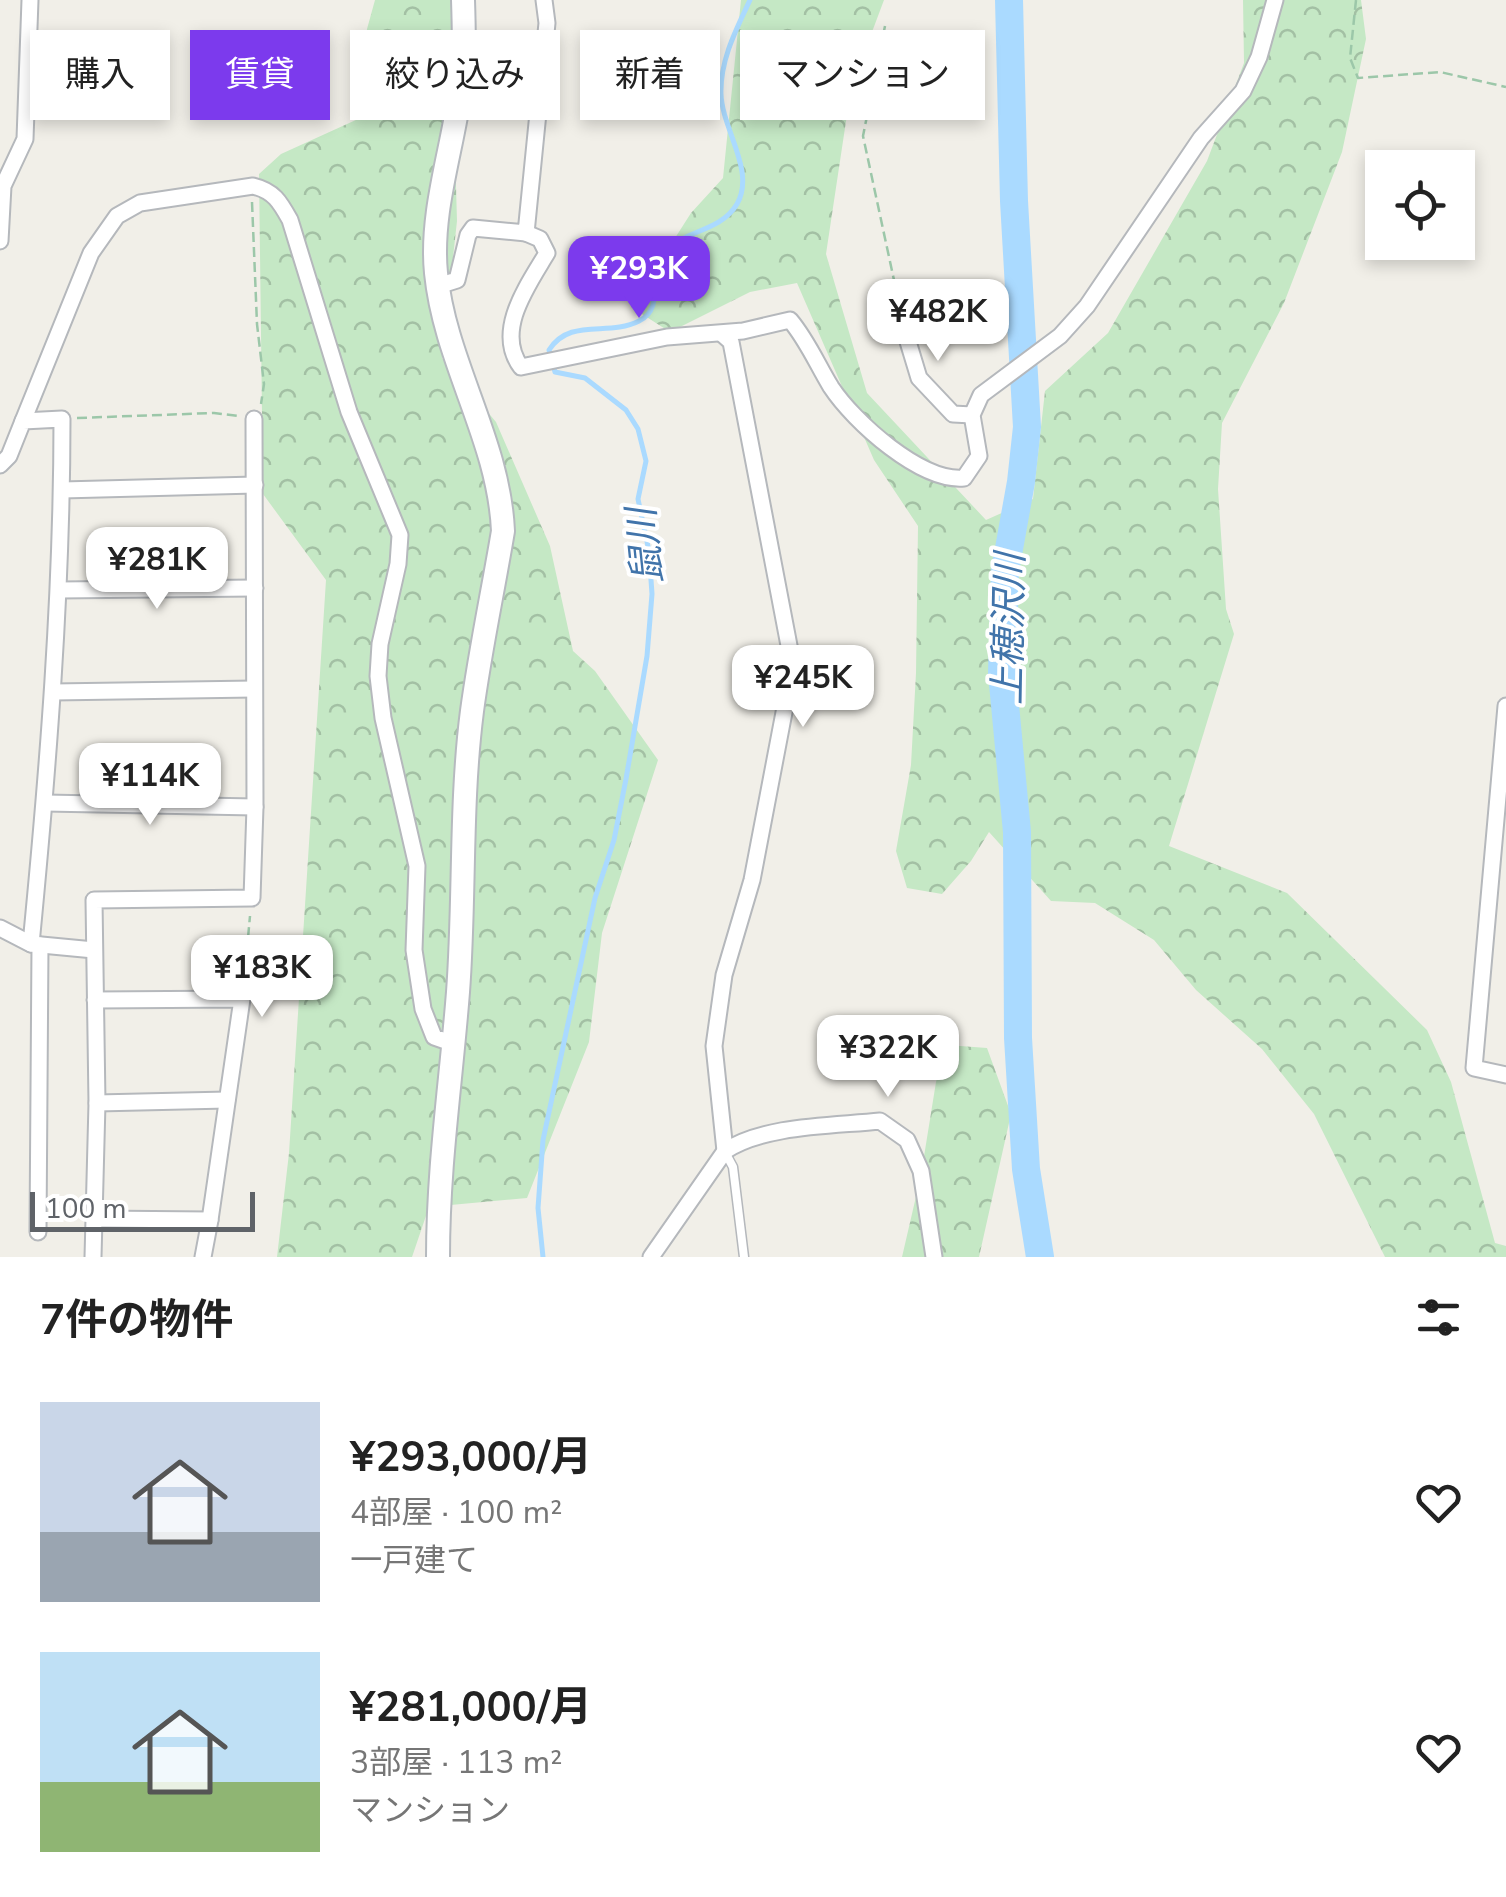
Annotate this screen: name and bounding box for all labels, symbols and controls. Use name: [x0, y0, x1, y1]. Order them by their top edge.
chip: 購入: [30, 30, 170, 120]
chip: 賃貸: [190, 30, 330, 120]
chip: 絞り込み: [350, 30, 560, 120]
chip: 新着: [580, 30, 720, 120]
chip: マンション: [740, 30, 985, 120]
map controls: [1365, 150, 1475, 260]
button: locate: [1365, 150, 1475, 260]
pin: ¥293K: [569, 236, 709, 321]
text: ¥293K: [590, 247, 688, 290]
pin: ¥482K: [868, 279, 1008, 364]
text: ¥482K: [889, 290, 987, 333]
water label: 鼠川: [615, 502, 674, 586]
pin: ¥281K: [87, 527, 227, 612]
text: ¥281K: [108, 538, 206, 581]
water label: 上穂沢川: [982, 549, 1036, 705]
pin: ¥245K: [733, 645, 873, 730]
text: ¥245K: [754, 656, 852, 699]
pin: ¥114K: [80, 743, 220, 828]
text: ¥114K: [101, 754, 199, 797]
pin: ¥183K: [192, 935, 332, 1020]
text: ¥183K: [213, 946, 311, 989]
pin: ¥322K: [818, 1015, 958, 1100]
text: ¥322K: [839, 1026, 937, 1069]
scale bar: [30, 1187, 255, 1232]
text: 100 m: [45, 1190, 127, 1228]
icon: filters: [1411, 1290, 1466, 1345]
text: 7件の物件: [40, 1292, 233, 1349]
text: ¥293,000/月: [350, 1429, 592, 1486]
icon: home: [120, 1442, 240, 1562]
icon: heart: [1411, 1475, 1466, 1530]
text: 4部屋 · 100 m²: [350, 1491, 562, 1534]
text: 一戸建て: [350, 1539, 478, 1582]
text: ¥281,000/月: [350, 1679, 592, 1736]
icon: home: [120, 1692, 240, 1812]
icon: heart: [1411, 1725, 1466, 1780]
text: 3部屋 · 113 m²: [350, 1741, 562, 1784]
text: マンション: [350, 1789, 510, 1832]

